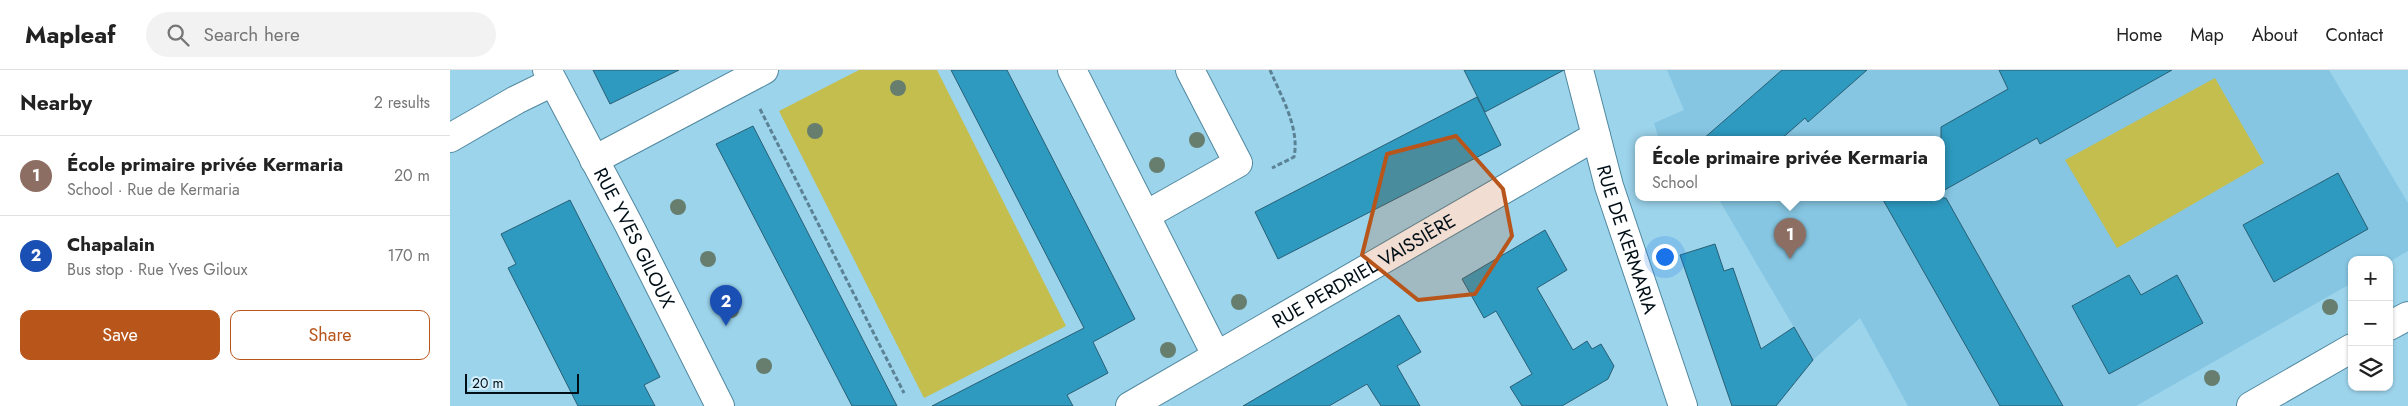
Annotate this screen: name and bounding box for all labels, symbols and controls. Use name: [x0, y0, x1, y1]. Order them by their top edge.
search box: [146, 12, 496, 57]
text: Mapleaf: [25, 17, 116, 52]
icon: search: [164, 21, 192, 49]
text: Search here: [204, 21, 300, 48]
text: Home: [2116, 22, 2162, 48]
text: Map: [2190, 22, 2224, 48]
text: About: [2252, 22, 2297, 48]
text: Contact: [2325, 22, 2383, 48]
text: Nearby: [20, 88, 92, 118]
text: 2 results: [374, 91, 430, 114]
popup: [1635, 136, 1945, 201]
text: École primaire privée Kermaria: [1652, 144, 1928, 171]
text: École primaire privée Kermaria: [67, 151, 343, 178]
street label: RUE DE KERMARIA: [1591, 162, 1665, 318]
street label: RUE YVES GILOUX: [587, 163, 682, 312]
text: 1: [32, 164, 40, 187]
text: 20 m: [394, 164, 430, 187]
text: School: [1652, 171, 1698, 194]
text: School · Rue de Kermaria: [67, 178, 240, 201]
street label: RUE PERDRIEL VAISSIÈRE: [1267, 207, 1460, 334]
pin: 1: [1774, 218, 1806, 259]
text: Chapalain: [67, 231, 155, 258]
text: 2: [31, 244, 41, 267]
text: 170 m: [388, 244, 430, 267]
your location: [1652, 244, 1678, 270]
map controls: [2348, 256, 2393, 391]
button: +: [2348, 256, 2393, 301]
text: Bus stop · Rue Yves Giloux: [67, 258, 247, 281]
pin: 2: [710, 285, 742, 326]
button: −: [2348, 301, 2393, 346]
button: Save: [20, 310, 220, 360]
button: Share: [230, 310, 430, 360]
button: layers: [2348, 346, 2393, 391]
scale bar: [465, 371, 579, 394]
text: 20 m: [472, 373, 504, 393]

